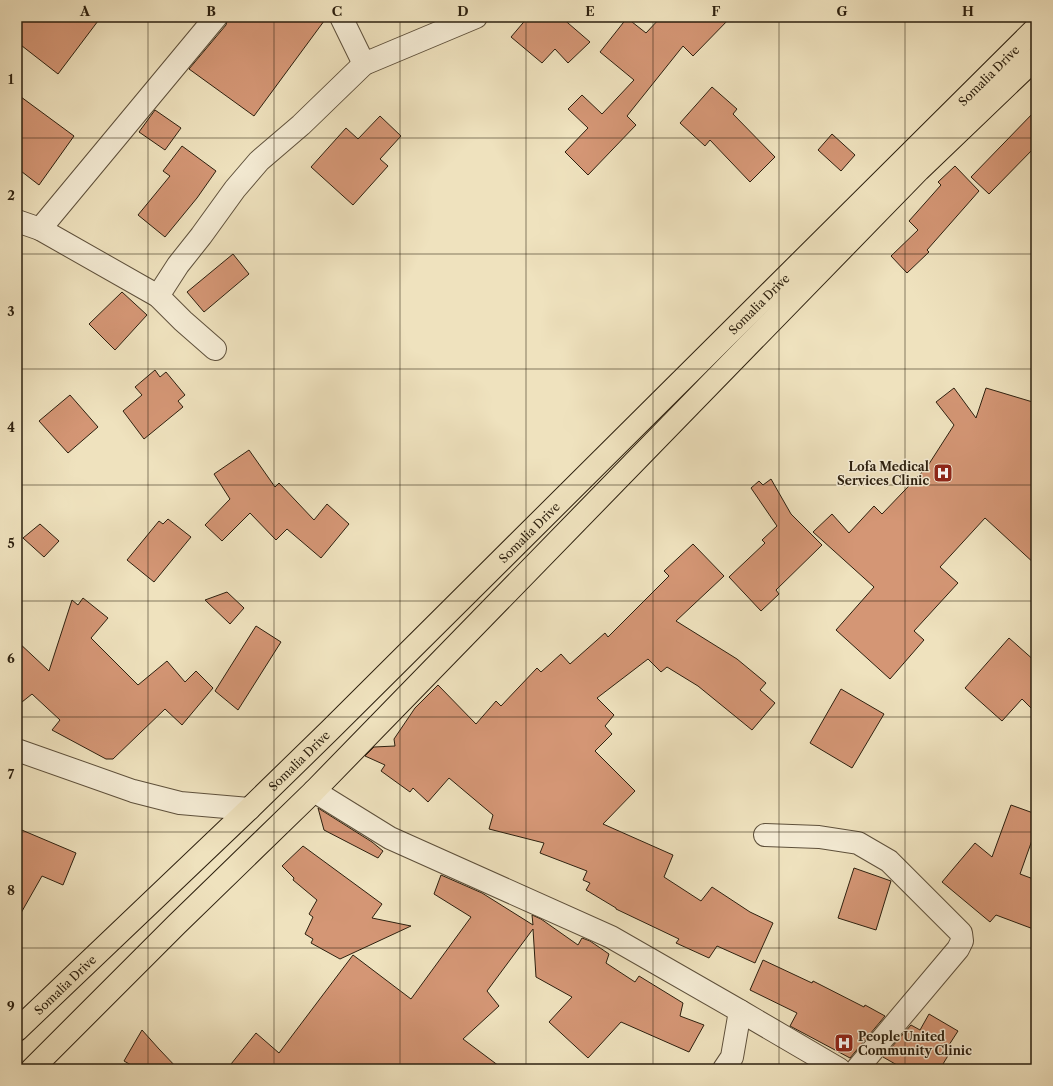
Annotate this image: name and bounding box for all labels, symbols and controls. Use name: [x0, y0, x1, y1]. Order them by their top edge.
text: A: [79, 3, 91, 19]
text: B: [206, 3, 216, 19]
text: C: [332, 3, 342, 19]
text: D: [457, 3, 469, 19]
text: E: [585, 3, 595, 19]
text: F: [712, 3, 721, 19]
text: G: [836, 3, 848, 19]
text: H: [962, 3, 974, 19]
street label: Somalia Drive: [955, 42, 1022, 109]
text: 1: [8, 71, 14, 87]
text: 2: [7, 187, 15, 203]
street label: Somalia Drive: [725, 270, 792, 337]
text: 3: [7, 303, 15, 319]
text: 4: [7, 419, 15, 435]
place label: Lofa Medical Services Clinic: [837, 459, 929, 488]
hospital icon: Lofa Medical Services Clinic: [932, 462, 954, 484]
street label: Somalia Drive: [495, 499, 563, 566]
text: 5: [7, 535, 15, 551]
text: 6: [7, 650, 15, 666]
street label: Somalia Drive: [265, 727, 333, 794]
text: 7: [8, 766, 15, 782]
text: 8: [7, 882, 15, 898]
street label: Somalia Drive: [31, 951, 99, 1017]
text: 9: [7, 998, 15, 1014]
place label: People United Community Clinic: [858, 1029, 972, 1058]
hospital icon: People United Community Clinic: [833, 1032, 855, 1054]

